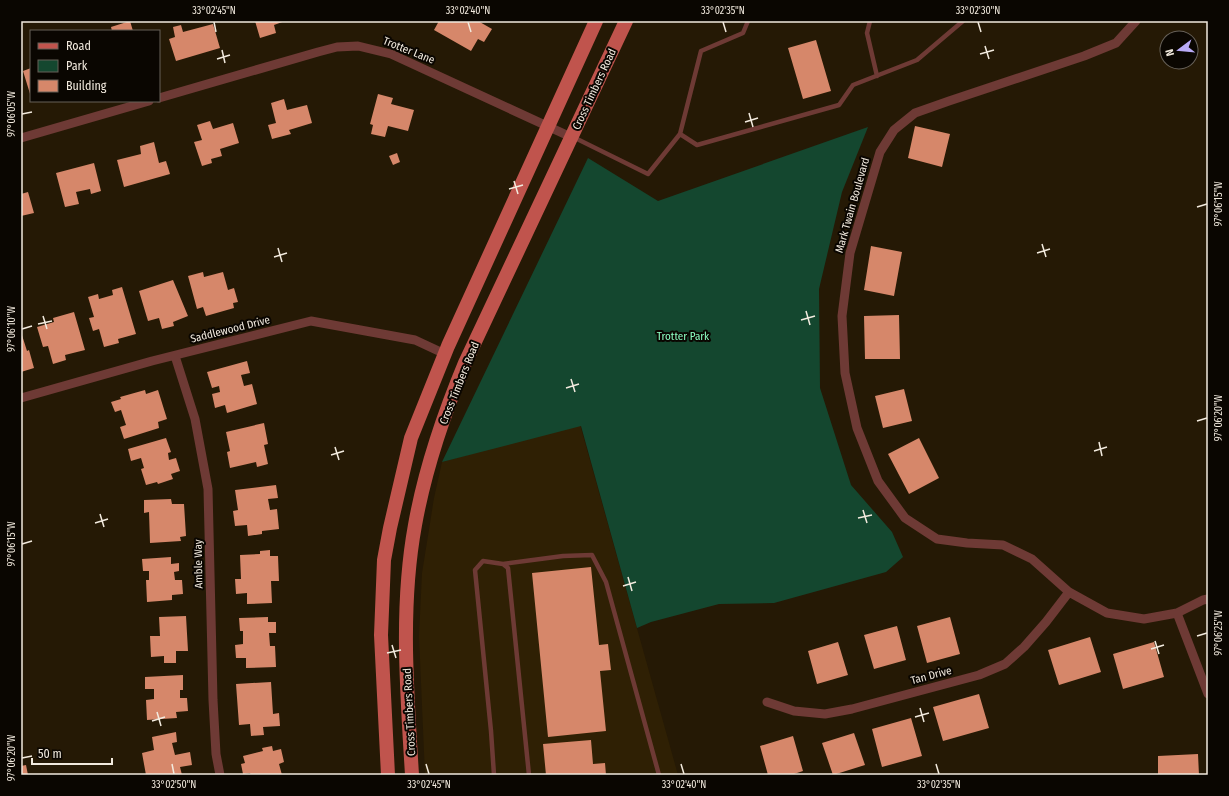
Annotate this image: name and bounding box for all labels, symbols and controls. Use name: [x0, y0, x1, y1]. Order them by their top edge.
text: 33°02'45"N: [192, 5, 236, 17]
text: 33°02'40"N: [446, 5, 490, 17]
text: 33°02'35"N: [701, 5, 745, 17]
text: 33°02'30"N: [956, 5, 1000, 17]
legend: [30, 30, 160, 102]
north arrow: [1159, 30, 1199, 70]
street label: Trotter Lane: [381, 34, 436, 67]
text: Road: [66, 39, 91, 53]
street label: Cross Timbers Road: [570, 47, 619, 132]
text: N: [1163, 48, 1177, 58]
text: Park: [66, 59, 88, 73]
text: Building: [66, 79, 107, 93]
text: 97°06'05"W: [6, 90, 18, 137]
street label: Mark Twain Boulevard: [833, 156, 872, 254]
text: 97°06'15"W: [1213, 181, 1225, 227]
text: 97°06'10"W: [6, 306, 18, 352]
street label: Saddlewood Drive: [189, 313, 271, 346]
park label: Trotter Park: [657, 330, 710, 343]
street label: Cross Timbers Road: [437, 340, 482, 426]
text: 97°06'20"W: [1213, 394, 1225, 441]
text: 97°06'15"W: [6, 521, 18, 567]
street label: Amble Way: [192, 539, 205, 589]
text: 97°06'25"W: [1213, 610, 1225, 656]
street label: Tan Drive: [909, 664, 953, 687]
street label: Cross Timbers Road: [401, 668, 418, 756]
text: 97°06'20"W: [6, 734, 18, 781]
scale bar: [32, 740, 112, 766]
text: 50 m: [38, 747, 62, 761]
text: 33°02'50"N: [152, 779, 196, 791]
text: 33°02'45"N: [407, 779, 451, 791]
text: 33°02'40"N: [662, 779, 706, 791]
text: 33°02'35"N: [917, 779, 961, 791]

